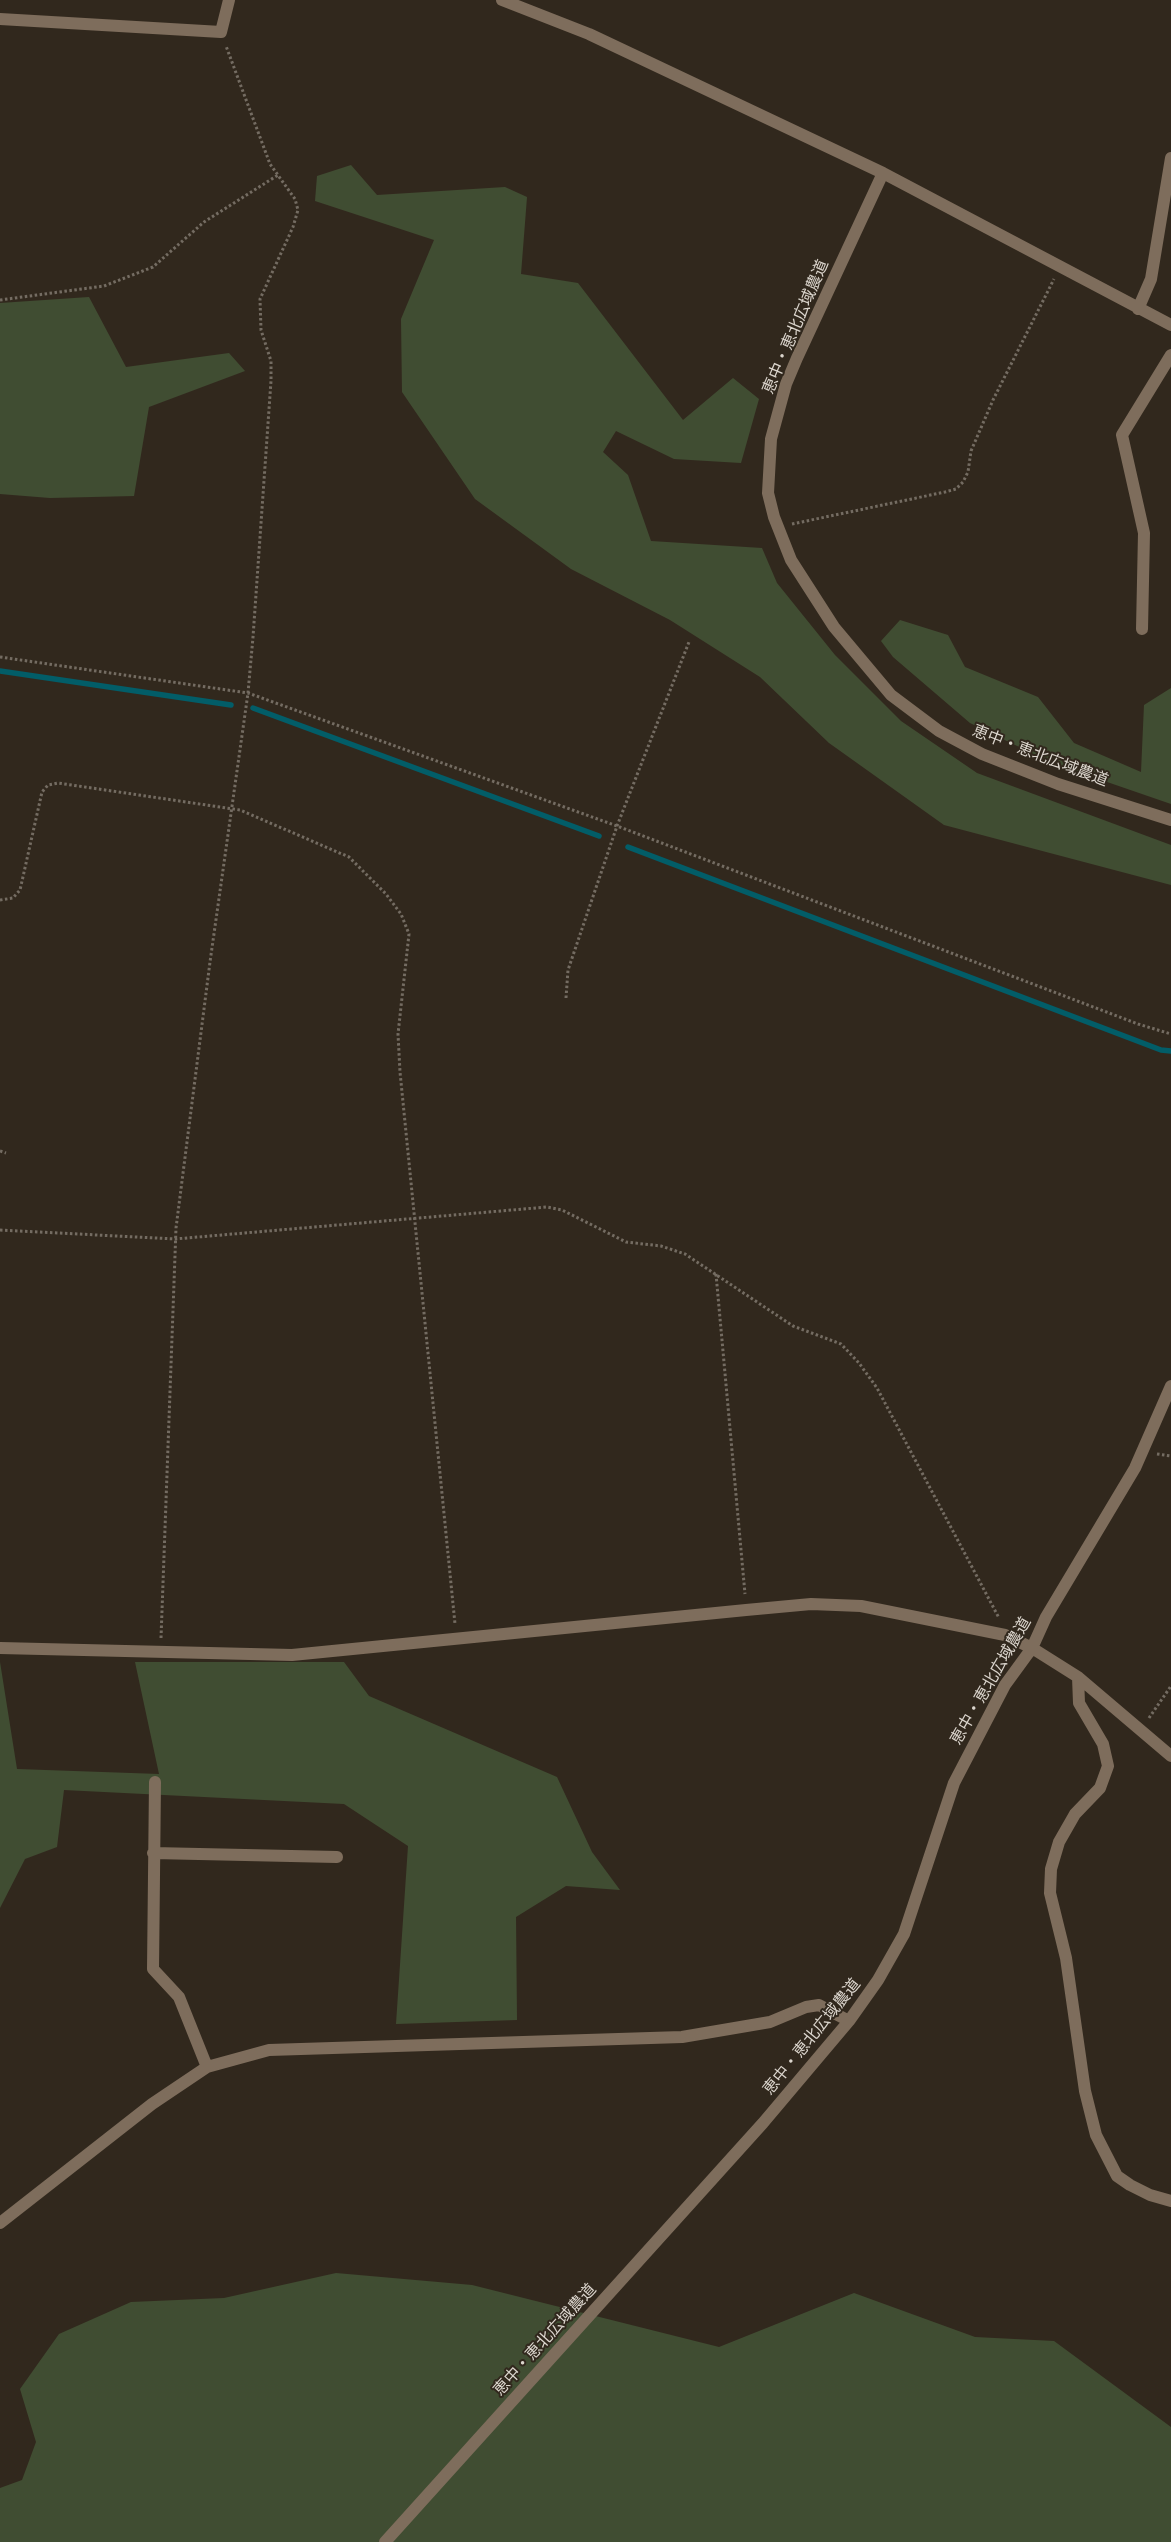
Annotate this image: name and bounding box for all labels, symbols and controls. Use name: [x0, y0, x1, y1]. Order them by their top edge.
street label: 恵中・恵北広域農道: [759, 257, 833, 397]
street label: 恵中・恵北広域農道: [969, 721, 1111, 791]
street label: 恵中・恵北広域農道: [947, 1614, 1035, 1748]
street label: 恵中・恵北広域農道: [759, 1975, 865, 2099]
street label: 恵中・恵北広域農道: [490, 2280, 600, 2400]

